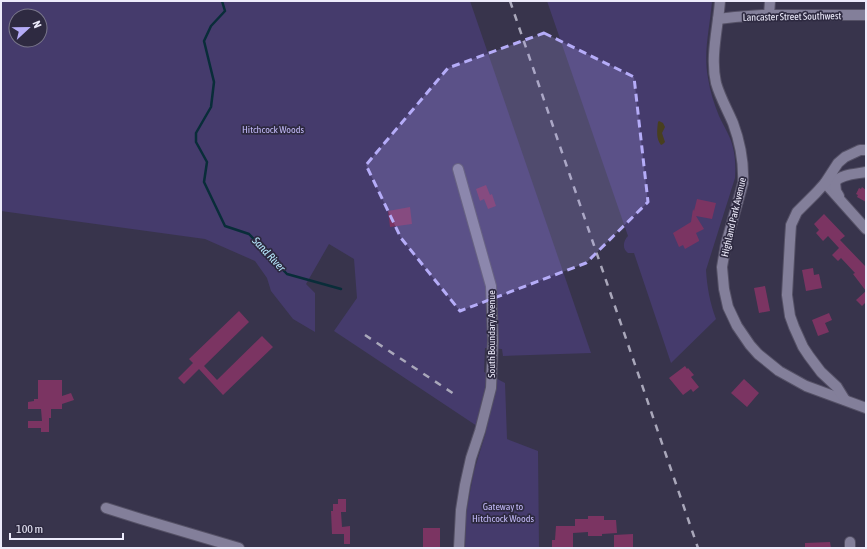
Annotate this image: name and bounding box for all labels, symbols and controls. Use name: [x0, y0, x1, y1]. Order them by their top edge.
north arrow: [8, 8, 48, 48]
street label: Lancaster Street Southwest: [743, 10, 841, 23]
text: N: [30, 19, 44, 30]
park label: Hitchcock Woods: [242, 124, 304, 135]
street label: Highland Park Avenue: [719, 176, 748, 258]
water label: Sand River: [249, 234, 288, 274]
street label: South Boundary Avenue: [486, 290, 497, 378]
park label: Gateway to Hitchcock Woods: [472, 501, 534, 524]
scale bar: [10, 515, 123, 541]
text: 100 m: [16, 522, 43, 536]

